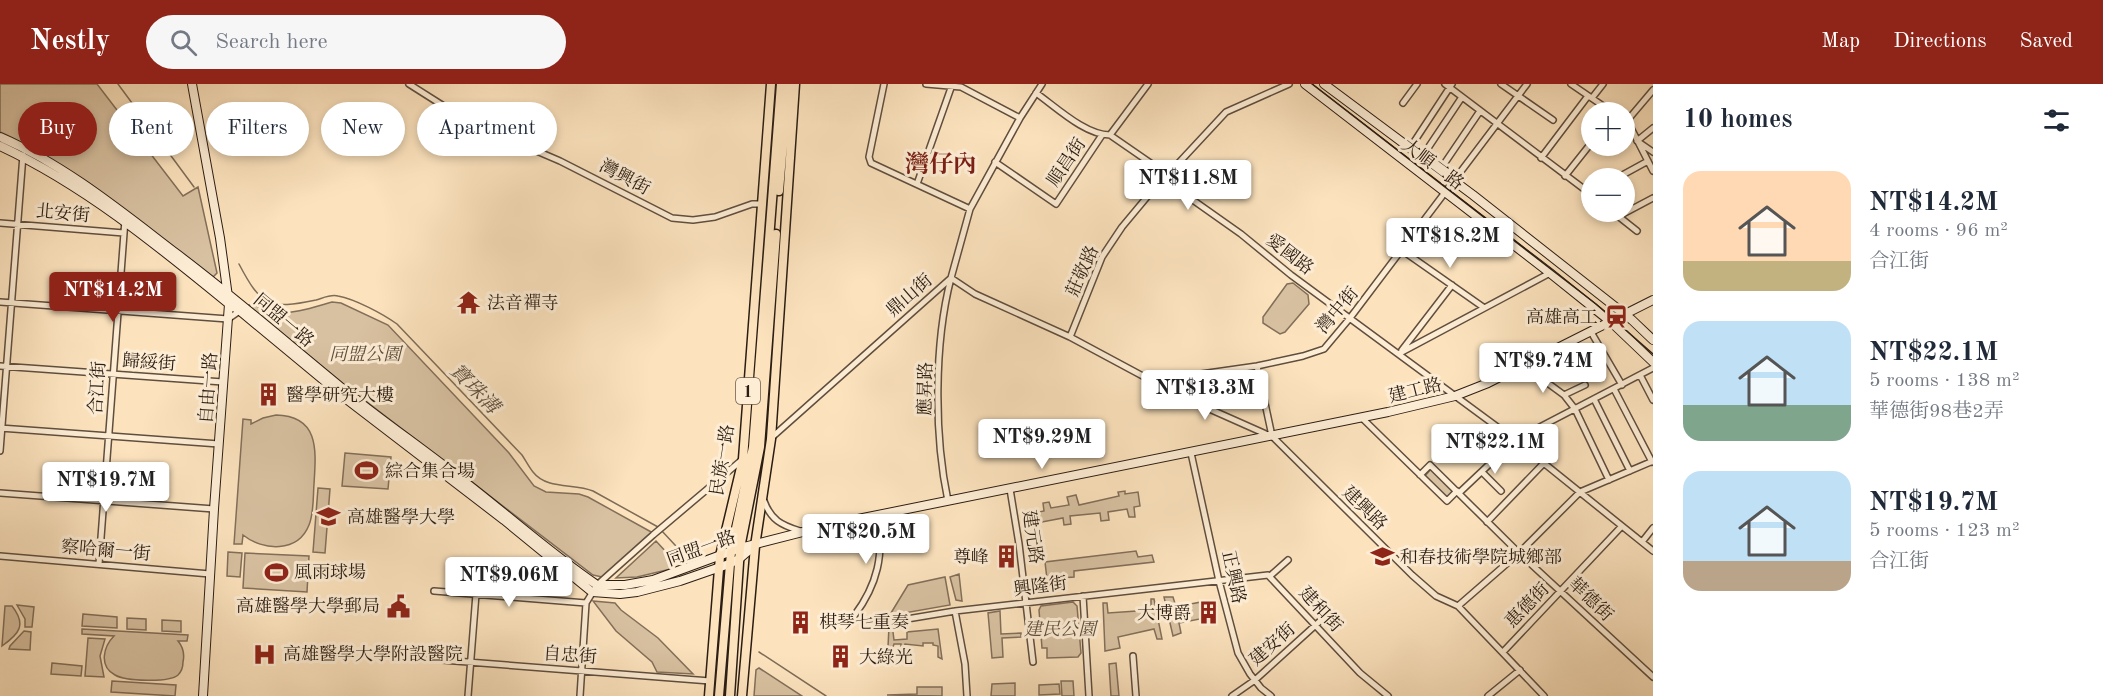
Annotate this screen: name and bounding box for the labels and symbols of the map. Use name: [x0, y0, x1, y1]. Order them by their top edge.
street label: 順昌街: [1043, 134, 1089, 190]
street label: 大順二路: [1398, 134, 1468, 194]
district label: 灣仔內: [905, 151, 977, 178]
street label: 灣興街: [596, 155, 654, 199]
pin: NT$11.8M: [1126, 160, 1250, 211]
street label: 北安街: [35, 201, 91, 225]
pin: NT$18.2M: [1388, 218, 1512, 269]
street label: 愛國路: [1263, 229, 1317, 279]
street label: 莊敬路: [1062, 242, 1102, 300]
street label: 鼎山街: [883, 270, 936, 320]
pin: NT$14.2M: [51, 272, 175, 323]
street label: 灣中街: [1312, 283, 1362, 337]
street label: 同盟一路: [250, 289, 318, 351]
temple icon: 法音禪寺: [456, 290, 482, 316]
place label: 法音禪寺: [487, 293, 559, 313]
station icon: 高雄高工: [1603, 304, 1629, 330]
place label: 高雄高工: [1526, 307, 1598, 327]
pin: NT$9.74M: [1481, 343, 1605, 394]
park label: 同盟公園: [329, 344, 404, 364]
street label: 歸綏街: [121, 350, 177, 374]
street label: 自由一路: [196, 351, 220, 425]
water label: 寶珠溝: [446, 359, 505, 420]
street label: 合江街: [85, 360, 109, 416]
street label: 應昇路: [915, 362, 935, 416]
pin: NT$13.3M: [1143, 370, 1267, 421]
street label: 建工路: [1386, 374, 1444, 406]
road number: 1: [736, 378, 760, 404]
building icon: 醫學研究大樓: [255, 382, 281, 408]
place label: 醫學研究大樓: [286, 385, 394, 405]
pin: NT$9.29M: [980, 419, 1104, 470]
street label: 民族一路: [706, 423, 738, 497]
pin: NT$22.1M: [1433, 424, 1557, 475]
sports icon: 綜合集合場: [354, 458, 380, 484]
place label: 綜合集合場: [385, 461, 475, 481]
pin: NT$19.7M: [44, 462, 168, 513]
street label: 建興路: [1339, 482, 1391, 534]
school or university icon: 高雄醫學大學: [316, 504, 342, 530]
place label: 高雄醫學大學: [347, 507, 455, 527]
street label: 建元路: [1019, 509, 1047, 565]
pin: NT$20.5M: [804, 514, 928, 565]
street label: 同盟一路: [664, 526, 738, 570]
street label: 察哈爾一街: [60, 536, 152, 564]
building icon: 尊峰: [994, 544, 1020, 570]
school or university icon: 和春技術學院城鄉部: [1369, 544, 1395, 570]
place label: 尊峰: [953, 547, 989, 567]
place label: 和春技術學院城鄉部: [1400, 547, 1562, 567]
street label: 正興路: [1219, 549, 1249, 605]
pin: NT$9.06M: [447, 557, 571, 608]
sports icon: 風雨球場: [263, 559, 289, 585]
place label: 風雨球場: [294, 563, 366, 582]
street label: 興隆街: [1012, 573, 1068, 599]
street label: 華德街: [1565, 573, 1617, 625]
street label: 惠德街: [1501, 579, 1553, 631]
street label: 建和街: [1295, 582, 1347, 636]
public building icon: 高雄醫學大學郵局: [385, 593, 411, 619]
place label: 高雄醫學大學郵局: [236, 596, 380, 616]
building icon: 大博爵: [1196, 600, 1222, 626]
place label: 大博爵: [1137, 603, 1191, 623]
building icon: 棋琴七重奏: [788, 609, 814, 635]
place label: 棋琴七重奏: [819, 612, 909, 632]
park label: 建民公園: [1024, 619, 1099, 639]
street label: 建安街: [1245, 619, 1299, 669]
hospital icon: 高雄醫學大學附設醫院: [252, 641, 278, 667]
street label: 自忠街: [542, 643, 598, 667]
place label: 高雄醫學大學附設醫院: [283, 644, 463, 664]
building icon: 大綠光: [828, 644, 854, 670]
place label: 大綠光: [859, 647, 913, 667]

